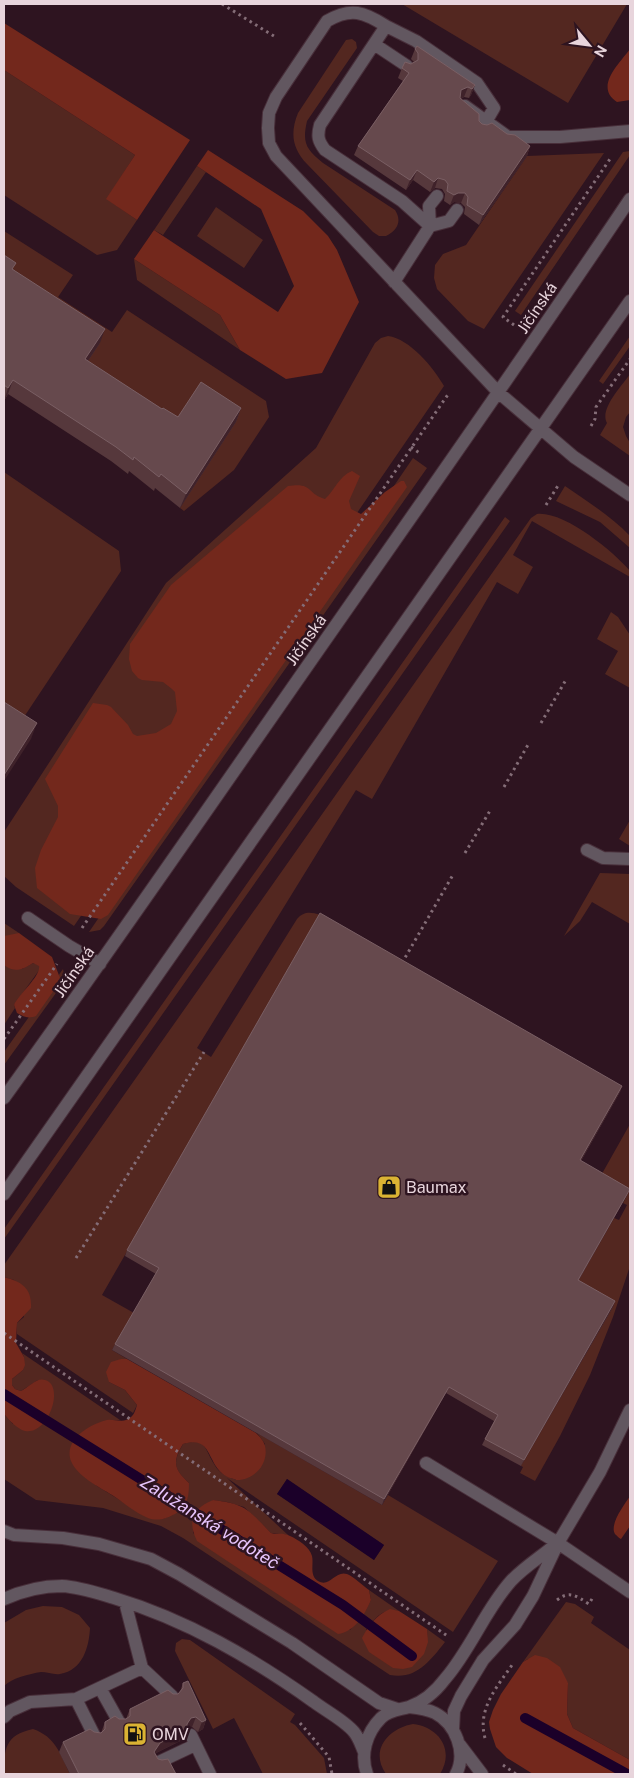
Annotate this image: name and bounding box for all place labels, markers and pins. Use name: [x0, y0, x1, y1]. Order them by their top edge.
shop icon: Baumax: [376, 1174, 402, 1200]
place label: Baumax: [406, 1178, 466, 1197]
fuel station icon: OMV: [122, 1721, 148, 1747]
place label: OMV: [152, 1725, 189, 1744]

